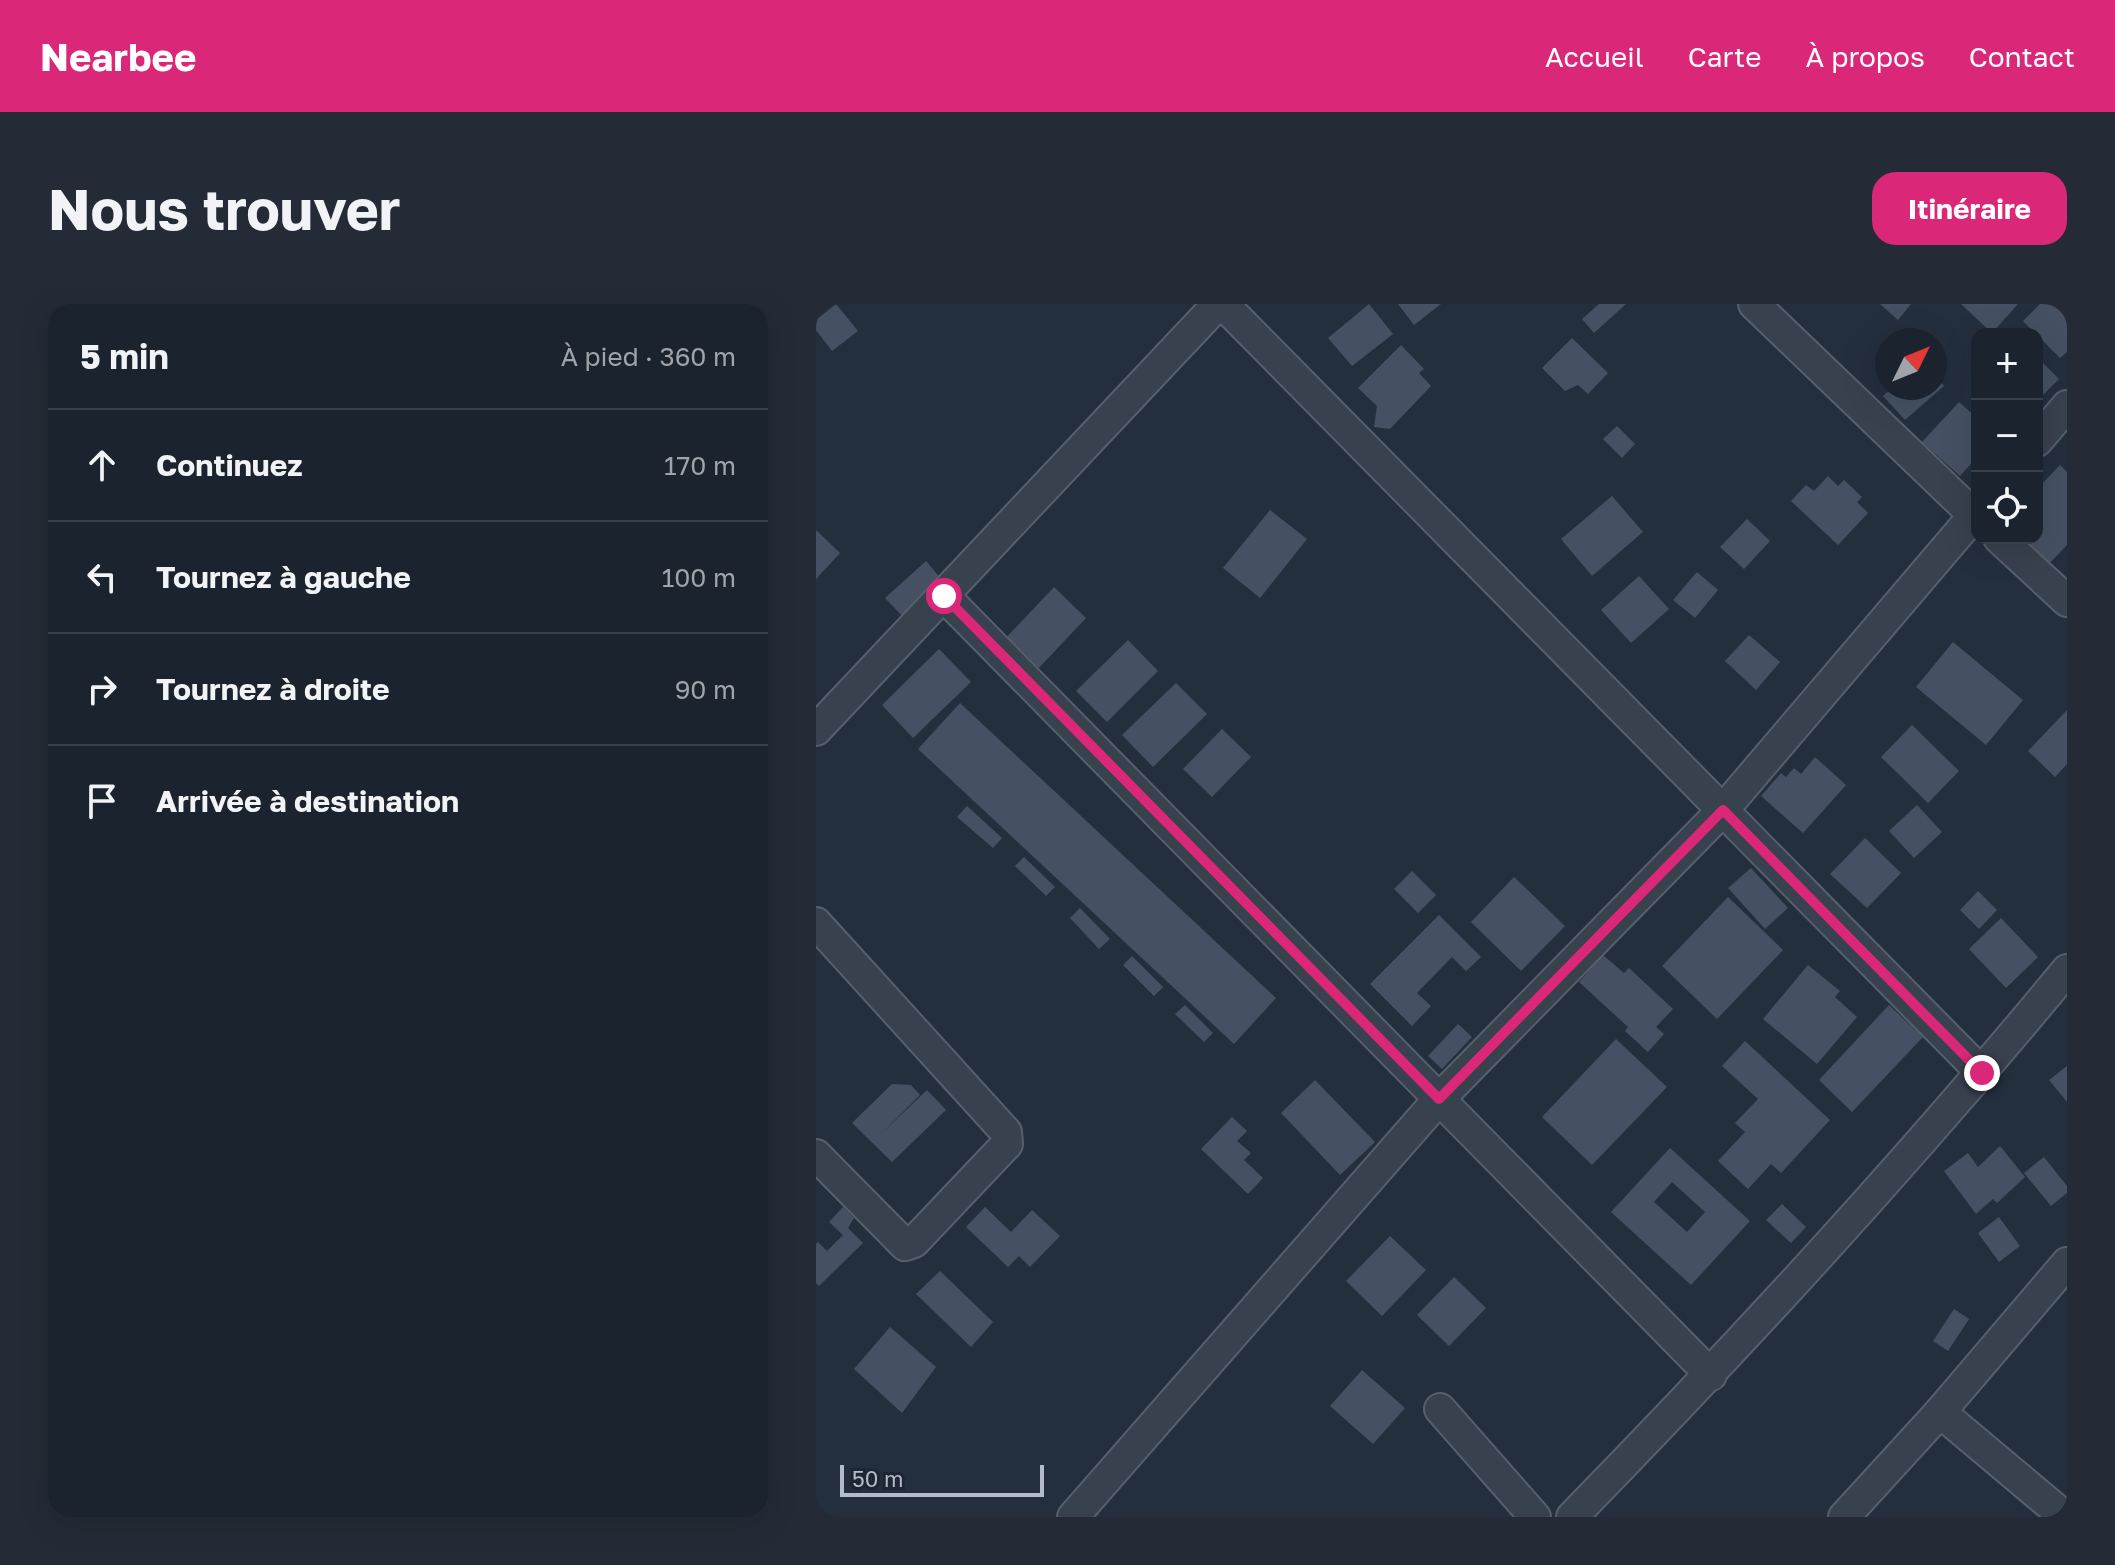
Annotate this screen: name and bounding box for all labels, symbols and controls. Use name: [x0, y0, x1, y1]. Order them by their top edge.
text: Nearbee: [40, 34, 196, 79]
text: Accueil: [1545, 40, 1644, 73]
text: Carte: [1688, 40, 1761, 73]
text: À propos: [1805, 40, 1925, 73]
text: Contact: [1969, 40, 2075, 73]
button: Itinéraire: [1872, 172, 2067, 245]
text: Nous trouver: [48, 175, 401, 242]
north arrow: [1875, 328, 1947, 400]
map controls: [1971, 328, 2043, 544]
button: +: [1971, 328, 2043, 400]
text: 5 min: [80, 336, 169, 376]
text: À pied · 360 m: [561, 341, 736, 372]
button: −: [1971, 400, 2043, 472]
icon: ahead: [80, 443, 124, 487]
text: Continuez: [156, 447, 303, 483]
text: 170 m: [664, 450, 736, 481]
button: locate: [1971, 472, 2043, 544]
icon: left: [80, 555, 124, 599]
text: Tournez à gauche: [156, 559, 411, 595]
text: 100 m: [662, 562, 736, 593]
route start: [926, 578, 962, 614]
icon: right: [80, 667, 124, 711]
text: Tournez à droite: [156, 671, 390, 707]
text: 90 m: [675, 674, 736, 705]
icon: arrive: [80, 779, 124, 823]
text: Arrivée à destination: [156, 783, 459, 819]
route end: [1964, 1055, 2000, 1091]
scale bar: [840, 1461, 1044, 1497]
text: 50 m: [852, 1465, 903, 1492]

